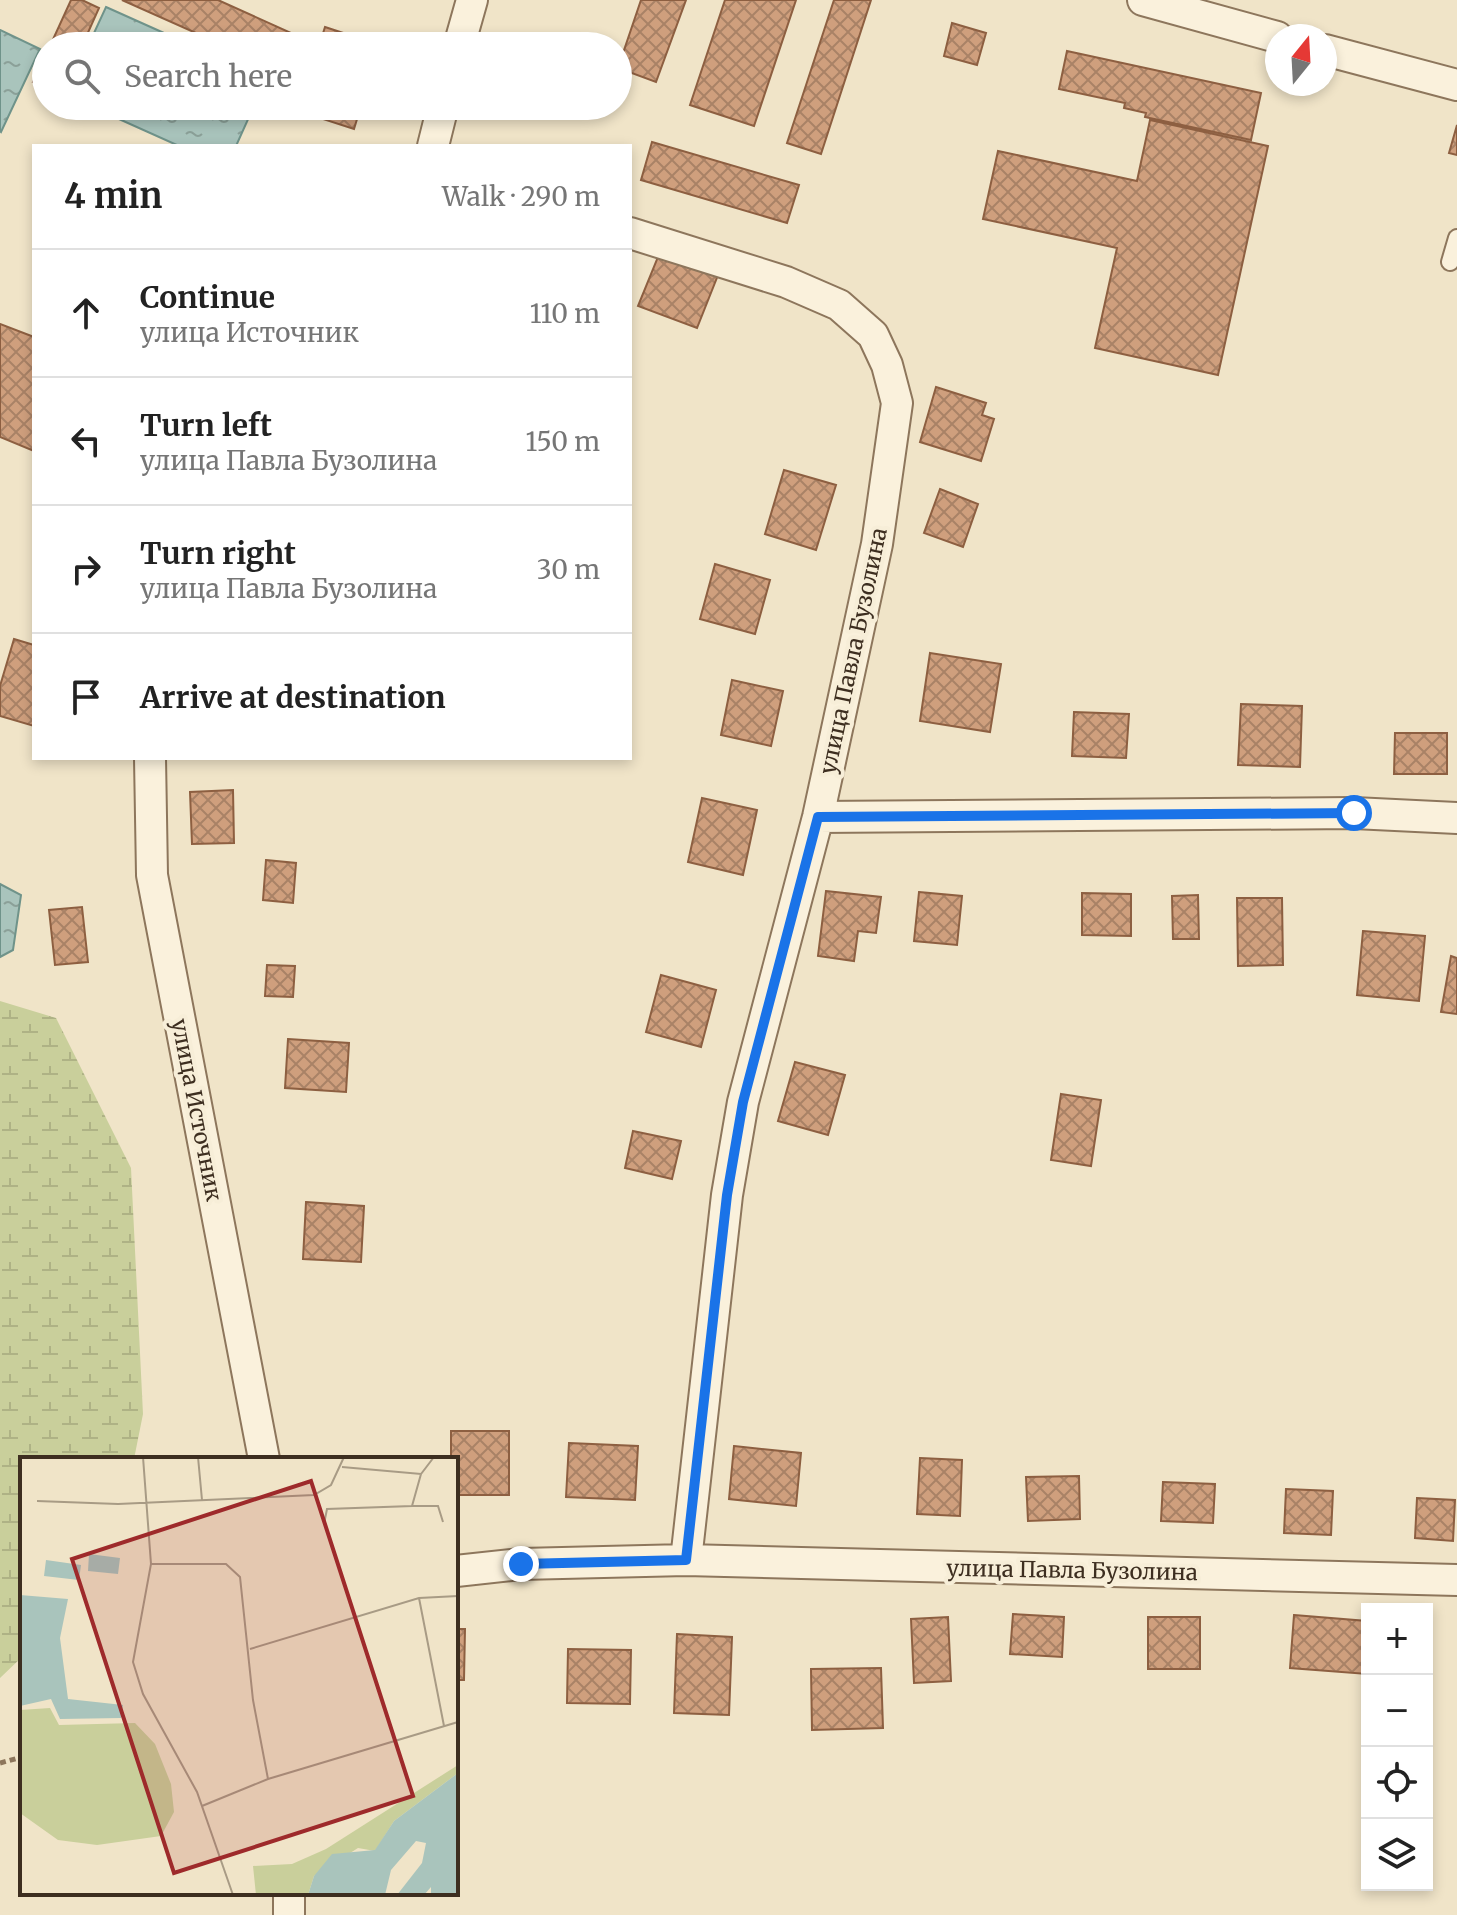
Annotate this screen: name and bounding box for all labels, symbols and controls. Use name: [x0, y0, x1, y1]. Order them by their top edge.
north arrow: [1265, 24, 1337, 96]
search box: [32, 32, 632, 120]
icon: search: [60, 54, 104, 98]
text: Search here: [124, 57, 292, 95]
text: 4 min: [64, 175, 162, 217]
text: Walk · 290 m: [442, 180, 600, 213]
text: Continue: [140, 278, 275, 316]
icon: ahead: [64, 291, 108, 335]
text: 110 m: [530, 297, 600, 330]
text: улица Источник: [140, 316, 359, 349]
text: Turn left: [140, 406, 272, 444]
icon: left: [64, 419, 108, 463]
text: 150 m: [526, 425, 600, 458]
text: улица Павла Бузолина: [140, 444, 437, 477]
street label: улица Павла Бузолина: [813, 525, 893, 777]
text: Turn right: [140, 534, 296, 572]
icon: right: [64, 547, 108, 591]
text: 30 m: [537, 553, 600, 586]
text: улица Павла Бузолина: [140, 572, 437, 605]
icon: arrive: [64, 675, 108, 719]
text: Arrive at destination: [140, 678, 446, 716]
route start: [1336, 795, 1372, 831]
street label: улица Источник: [166, 1016, 228, 1204]
inset map: [20, 1457, 458, 1895]
route end: [503, 1546, 539, 1582]
street label: улица Павла Бузолина: [946, 1554, 1198, 1586]
map controls: [1361, 1603, 1433, 1891]
button: +: [1361, 1603, 1433, 1675]
button: −: [1361, 1675, 1433, 1747]
button: locate: [1361, 1747, 1433, 1819]
button: layers: [1361, 1819, 1433, 1891]

